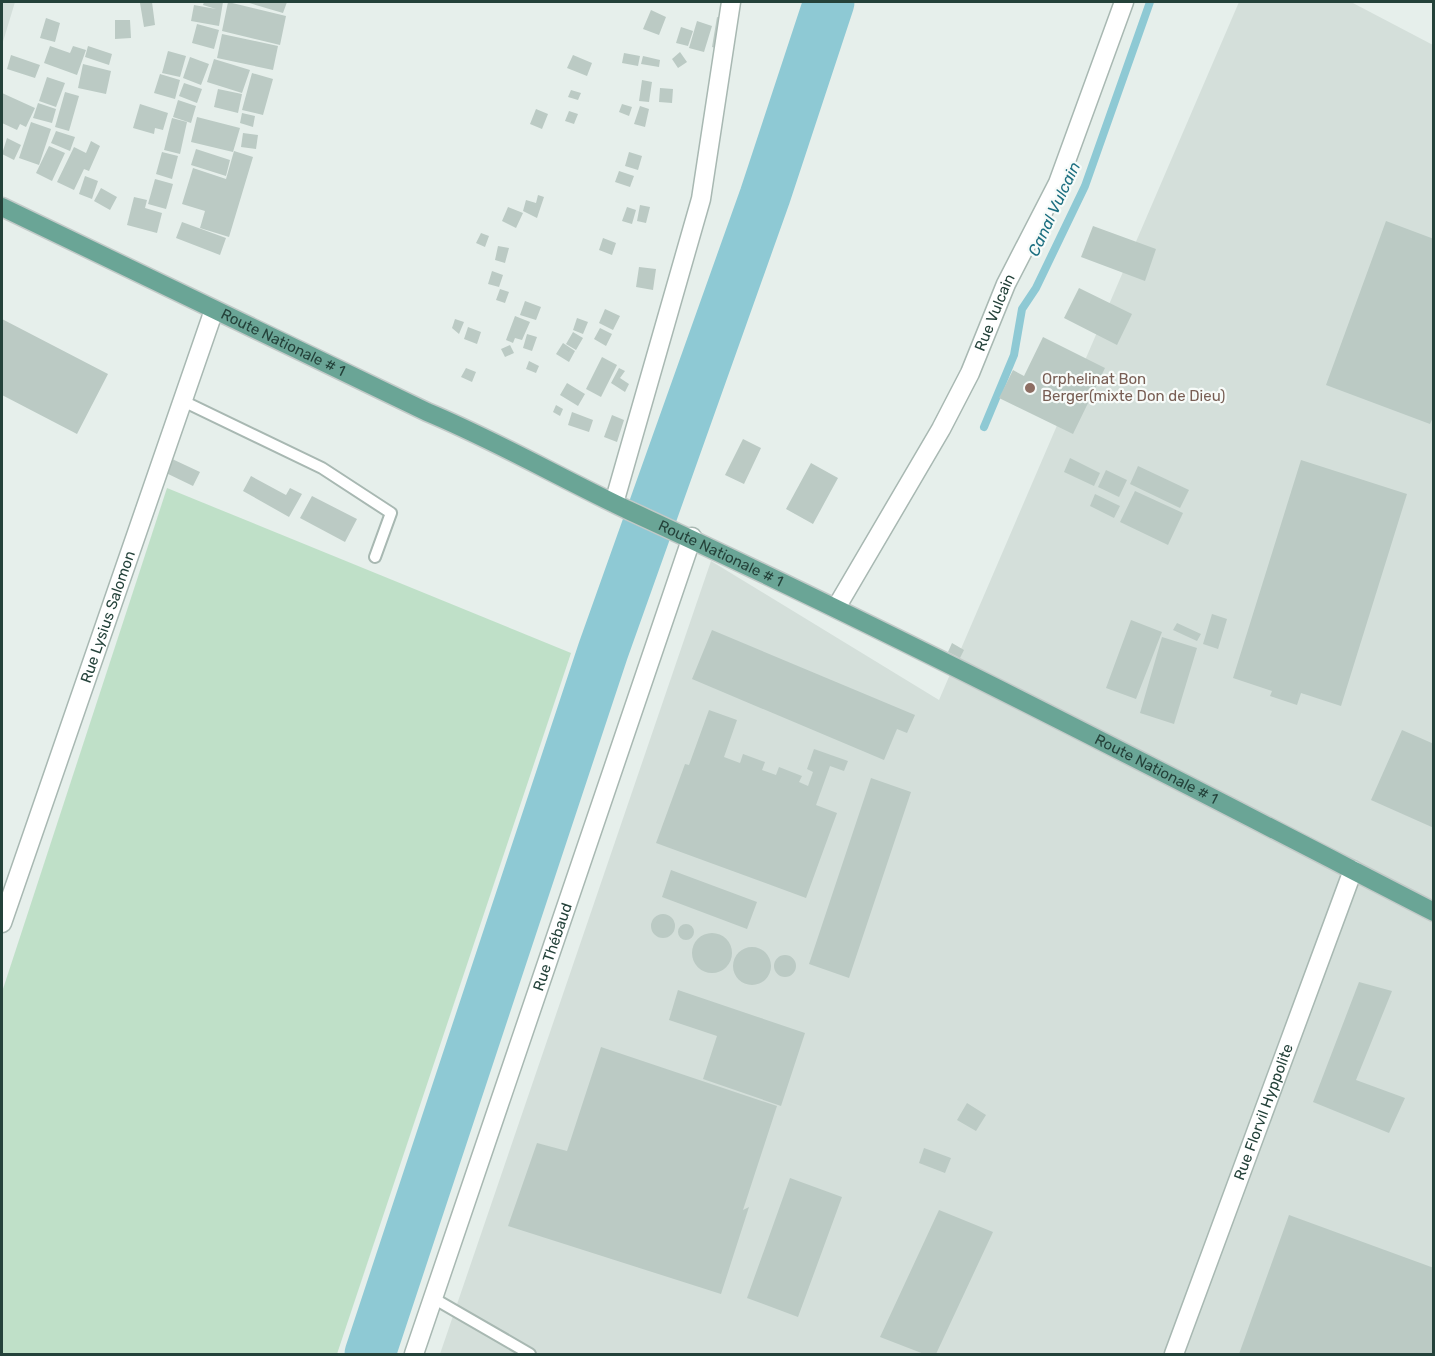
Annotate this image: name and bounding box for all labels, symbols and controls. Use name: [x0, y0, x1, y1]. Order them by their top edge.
water label: Canal Vulcain: [1024, 159, 1084, 259]
street label: Rue Vulcain: [971, 271, 1019, 354]
street label: Route Nationale # 1: [218, 305, 348, 380]
place label: Orphelinat Bon Berger(mixte Don de Dieu): [1042, 370, 1225, 405]
marker: Orphelinat Bon Berger(mixte Don de Dieu): [1023, 381, 1037, 395]
street label: Route Nationale # 1: [656, 516, 786, 591]
street label: Rue Lysius Salomon: [77, 548, 139, 685]
street label: Route Nationale # 1: [1092, 730, 1221, 808]
street label: Rue Thébaud: [529, 901, 576, 993]
street label: Rue Florvil Hyppolite: [1230, 1041, 1297, 1183]

